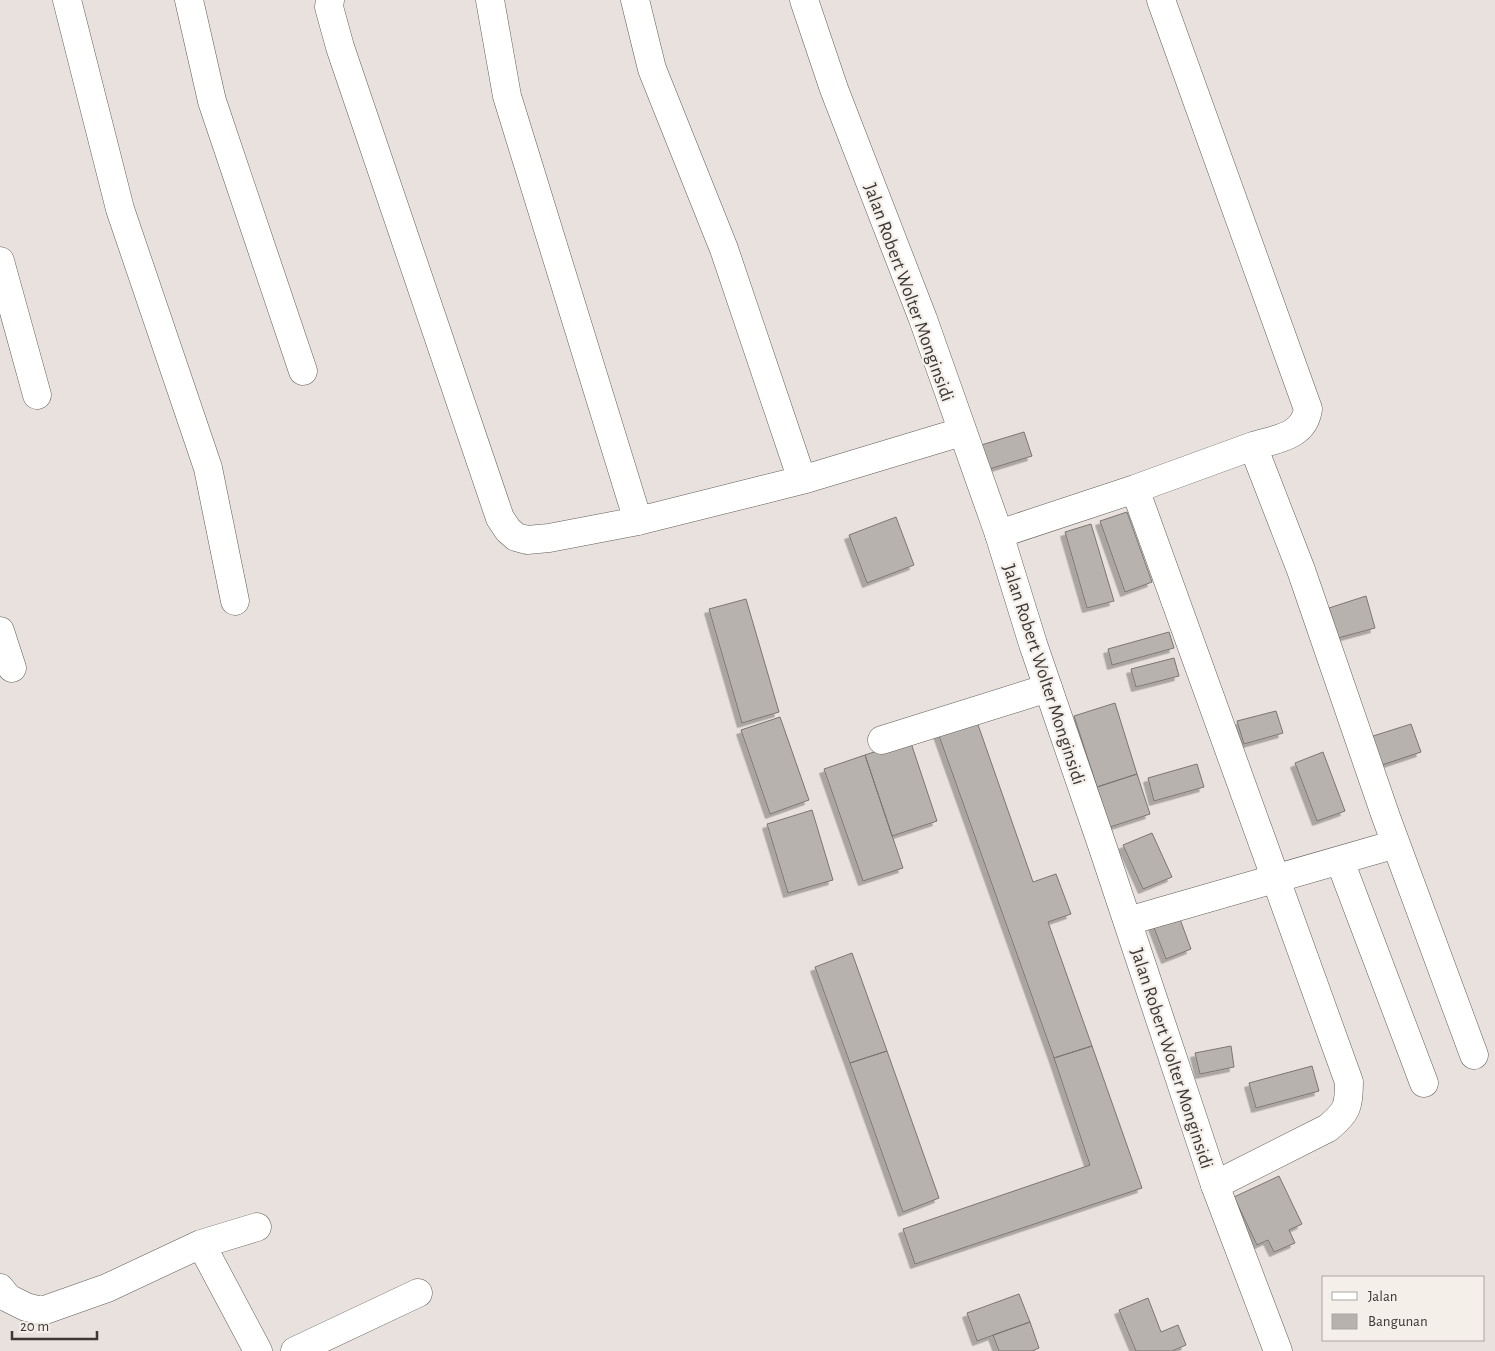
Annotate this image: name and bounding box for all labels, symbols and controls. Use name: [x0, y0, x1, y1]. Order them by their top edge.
street label: Jalan Robert Wolter Monginsidi: [860, 181, 957, 404]
street label: Jalan Robert Wolter Monginsidi: [999, 562, 1088, 787]
street label: Jalan Robert Wolter Monginsidi: [1127, 946, 1216, 1171]
legend: [1322, 1276, 1485, 1341]
text: Jalan: [1368, 1289, 1398, 1304]
scale bar: [12, 1308, 98, 1340]
text: Bangunan: [1368, 1314, 1428, 1329]
text: 20 m: [20, 1319, 49, 1334]

